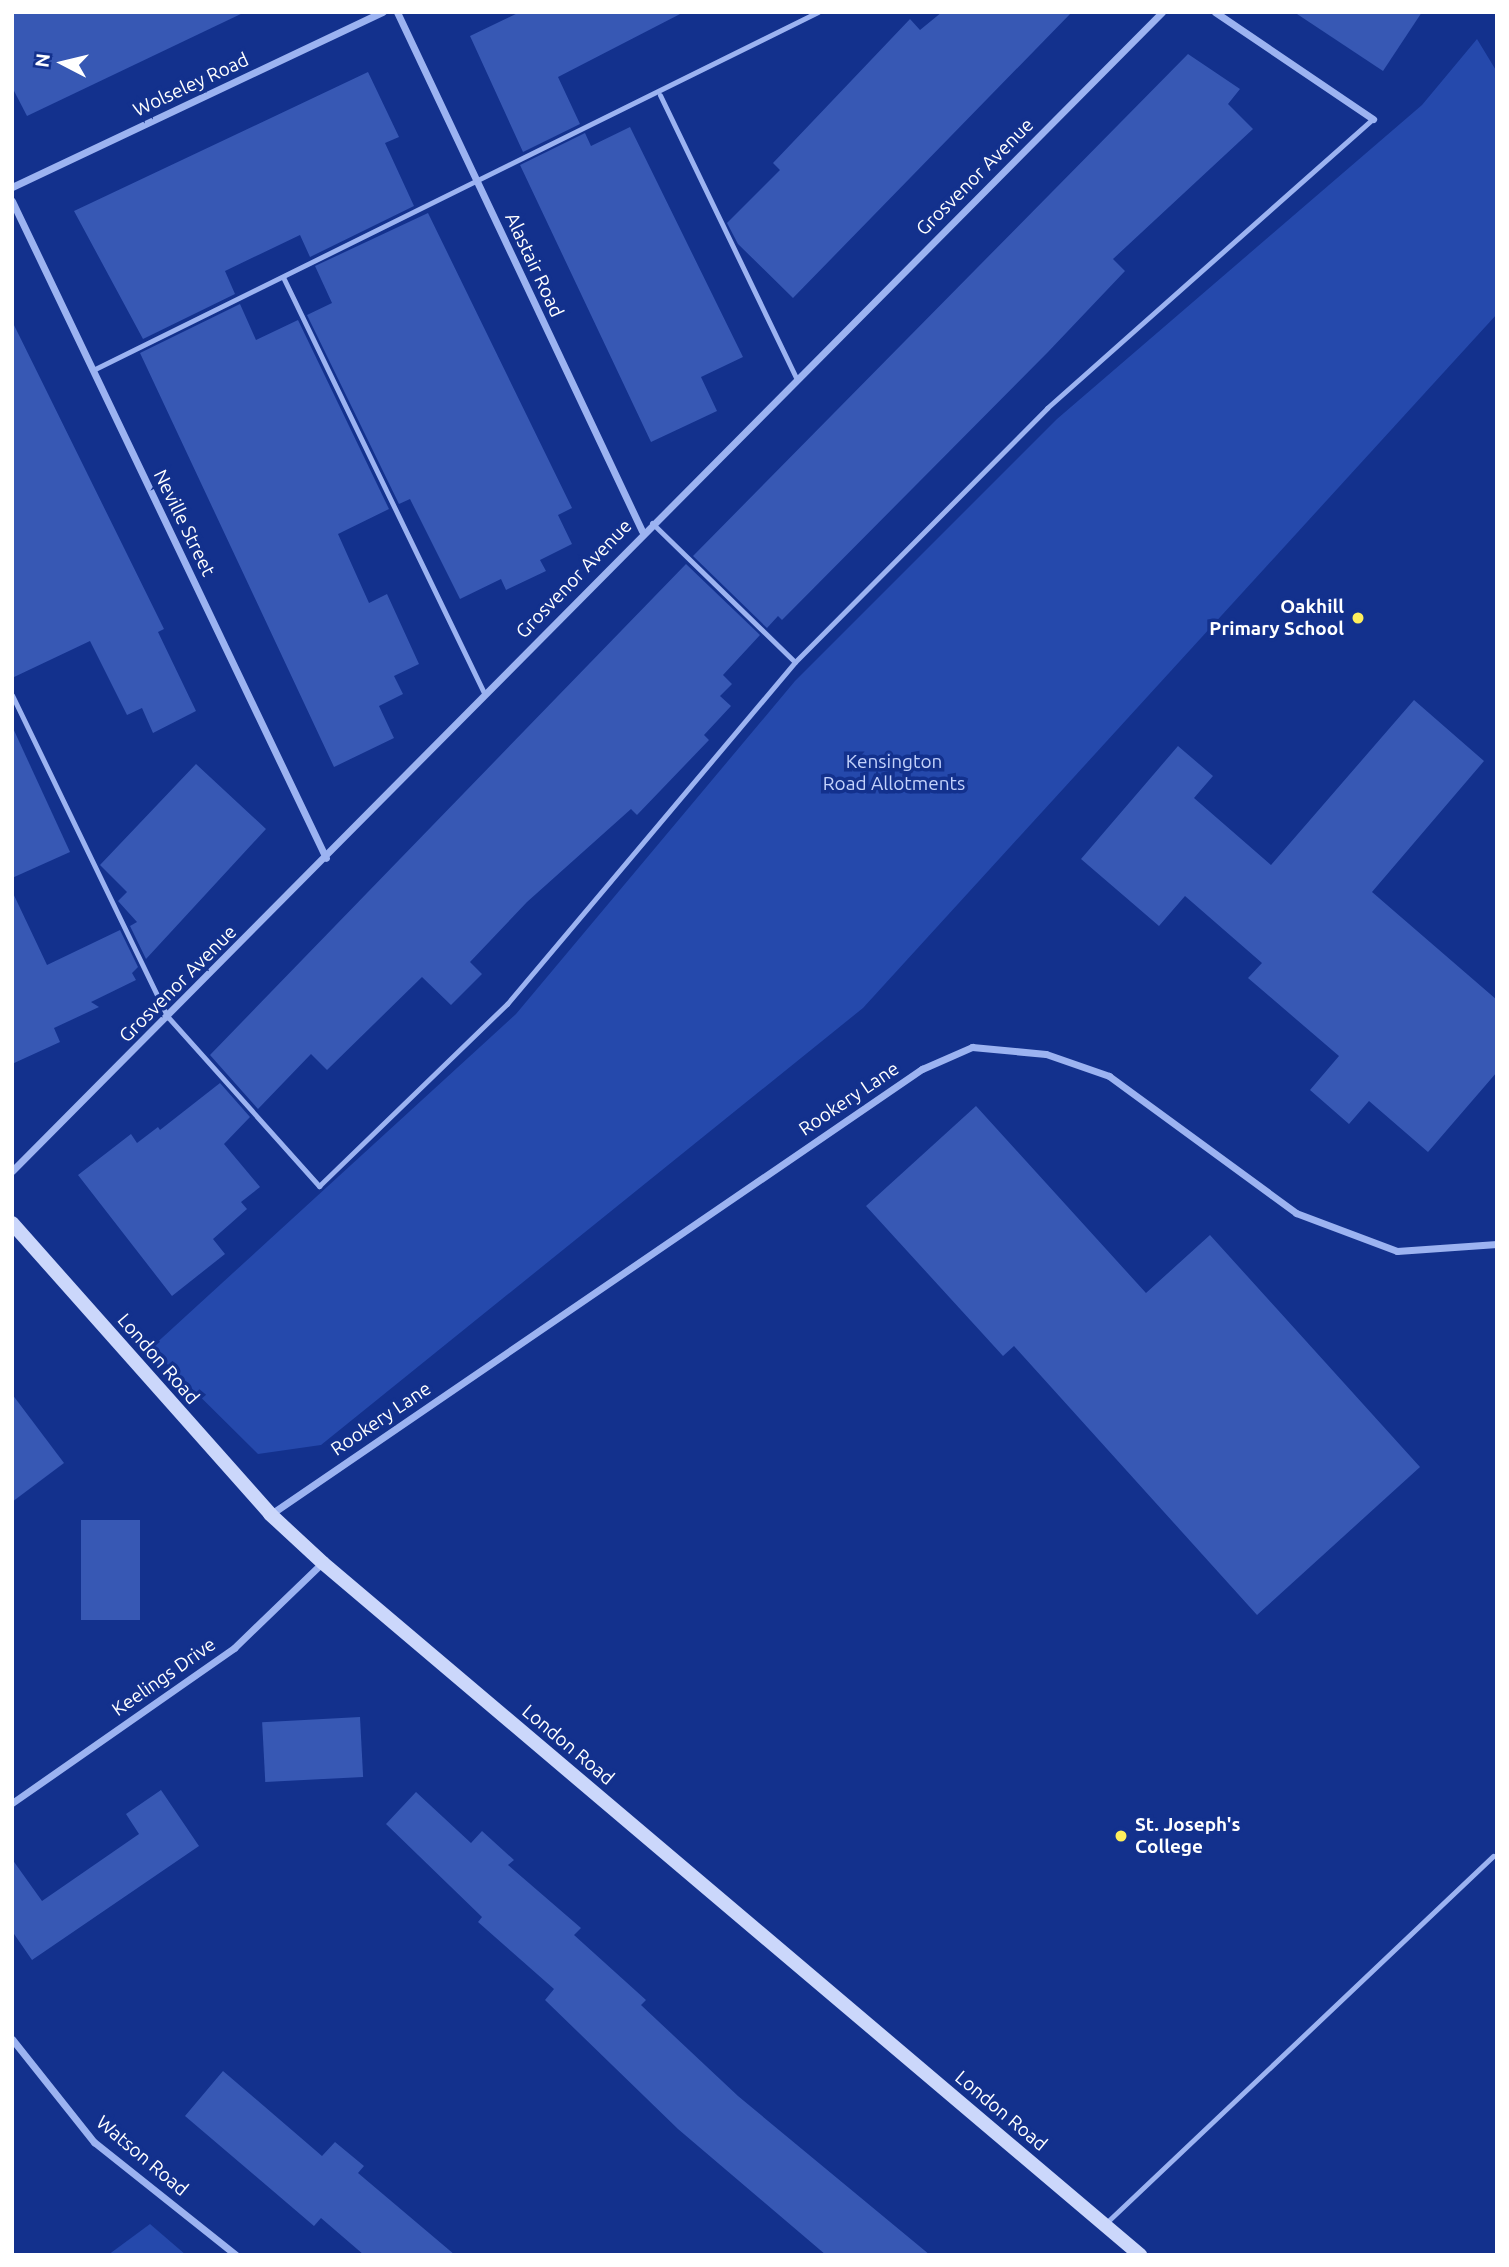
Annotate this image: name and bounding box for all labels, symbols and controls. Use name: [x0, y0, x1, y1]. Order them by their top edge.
north arrow: [28, 28, 98, 98]
street label: Wolseley Road: [130, 48, 252, 122]
text: N: [30, 52, 54, 69]
street label: Grosvenor Avenue: [912, 114, 1038, 240]
street label: Alastair Road: [500, 209, 568, 321]
street label: Neville Street: [148, 466, 220, 580]
street label: Grosvenor Avenue: [511, 515, 637, 643]
place label: Oakhill Primary School: [1209, 596, 1344, 640]
marker: Oakhill Primary School: [1350, 610, 1366, 626]
park label: Kensington Road Allotments: [823, 751, 965, 795]
street label: Grosvenor Avenue: [115, 921, 241, 1047]
street label: Rookery Lane: [795, 1057, 903, 1141]
street label: London Road: [112, 1309, 204, 1409]
street label: Rookery Lane: [327, 1377, 435, 1461]
street label: Keelings Drive: [108, 1633, 220, 1721]
street label: London Road: [517, 1700, 619, 1790]
place label: St. Joseph's College: [1135, 1814, 1240, 1858]
marker: St. Joseph's College: [1113, 1828, 1129, 1844]
street label: London Road: [950, 2066, 1052, 2156]
street label: Watson Road: [91, 2111, 193, 2201]

